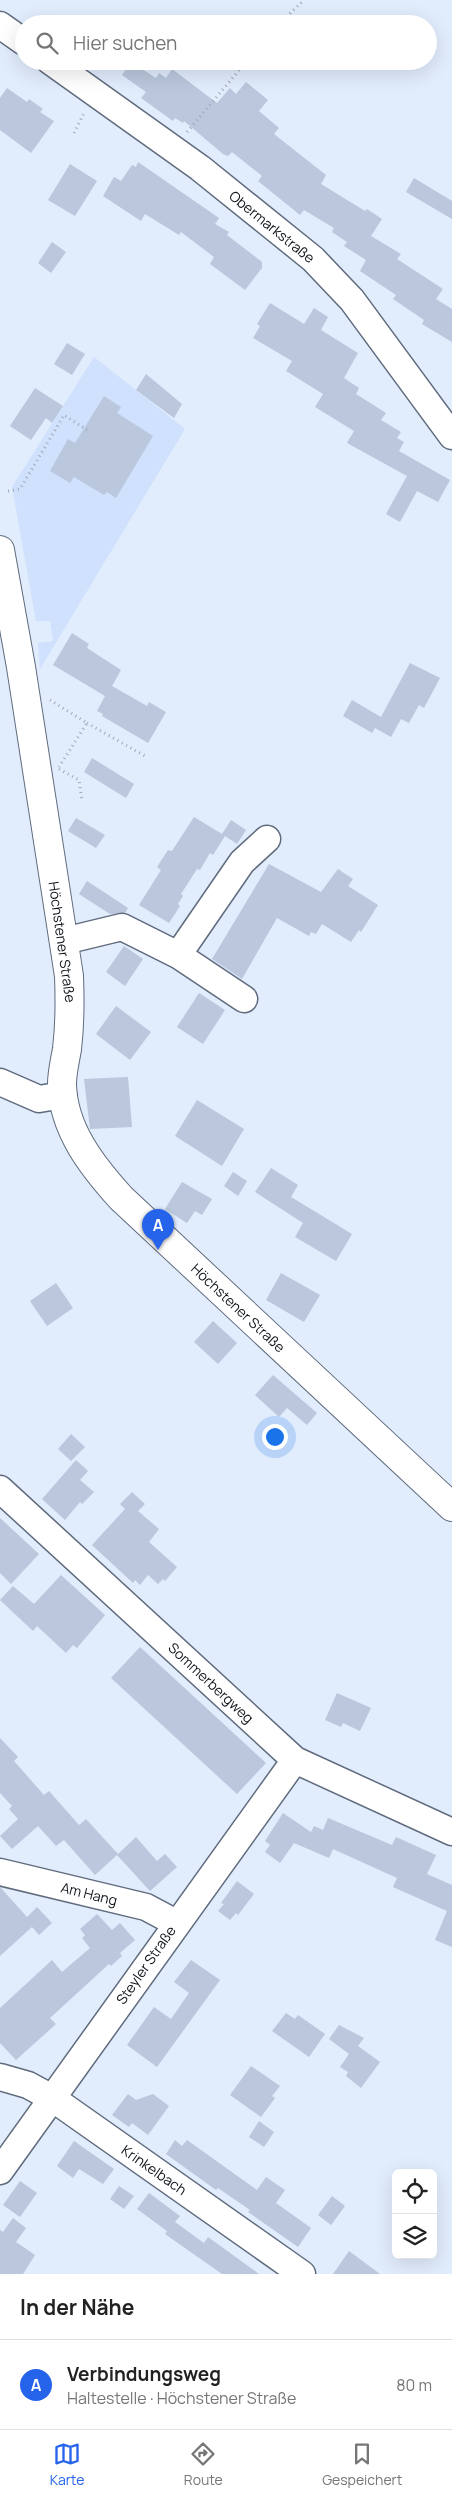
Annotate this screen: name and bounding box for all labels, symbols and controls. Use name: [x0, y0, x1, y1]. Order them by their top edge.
search box: [15, 15, 437, 70]
icon: search: [33, 29, 61, 57]
text: Hier suchen: [73, 30, 177, 56]
street label: Obermarkstraße: [225, 186, 319, 267]
street label: Höchstener Straße: [45, 880, 80, 1004]
pin: A: [142, 1209, 174, 1250]
street label: Höchstener Straße: [187, 1259, 290, 1356]
your location: [262, 1424, 288, 1450]
street label: Sommerbergweg: [165, 1638, 258, 1727]
street label: Am Hang: [59, 1877, 119, 1910]
street label: Steyler Straße: [111, 1922, 180, 2008]
street label: Krinkelbach: [118, 2140, 191, 2199]
map controls: [392, 2169, 437, 2259]
button: locate: [392, 2169, 437, 2214]
button: layers: [392, 2214, 437, 2259]
text: In der Nähe: [20, 2293, 134, 2321]
text: Verbindungsweg: [67, 2361, 221, 2387]
text: A: [31, 2374, 41, 2396]
text: 80 m: [396, 2374, 432, 2396]
text: Haltestelle · Höchstener Straße: [67, 2387, 296, 2409]
tab: Karte: [50, 2440, 84, 2489]
tab: Route: [184, 2440, 223, 2489]
tab: Gespeichert: [322, 2440, 402, 2489]

